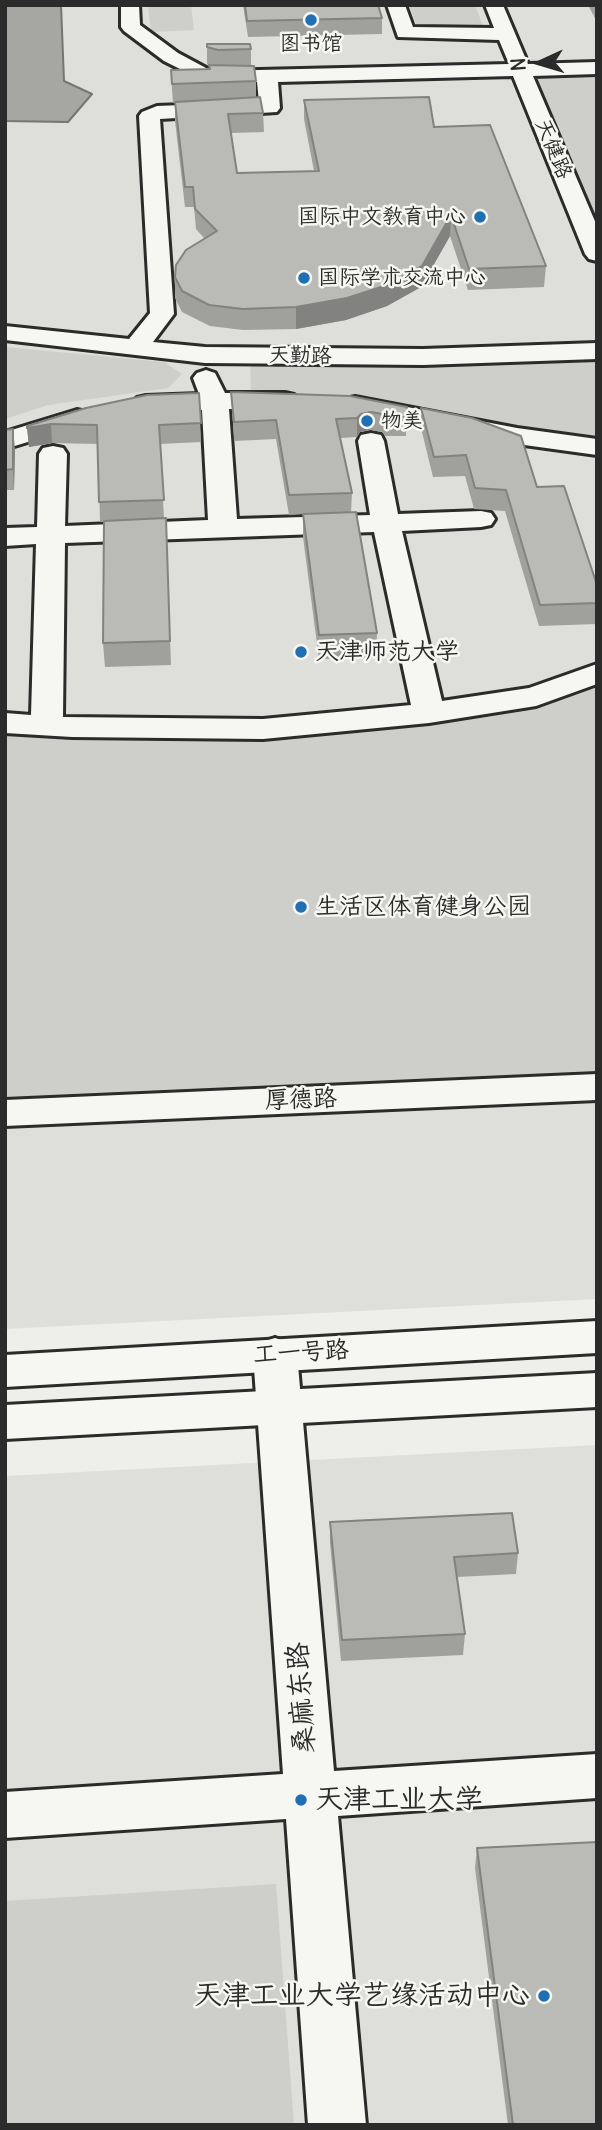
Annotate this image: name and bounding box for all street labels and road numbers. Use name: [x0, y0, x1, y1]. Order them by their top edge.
street label: 天健路: [529, 115, 577, 183]
street label: 天勤路: [268, 343, 332, 369]
street label: 厚德路: [265, 1084, 337, 1116]
street label: 工一号路: [252, 1336, 350, 1370]
street label: 桑麻东路: [281, 1641, 323, 1755]

